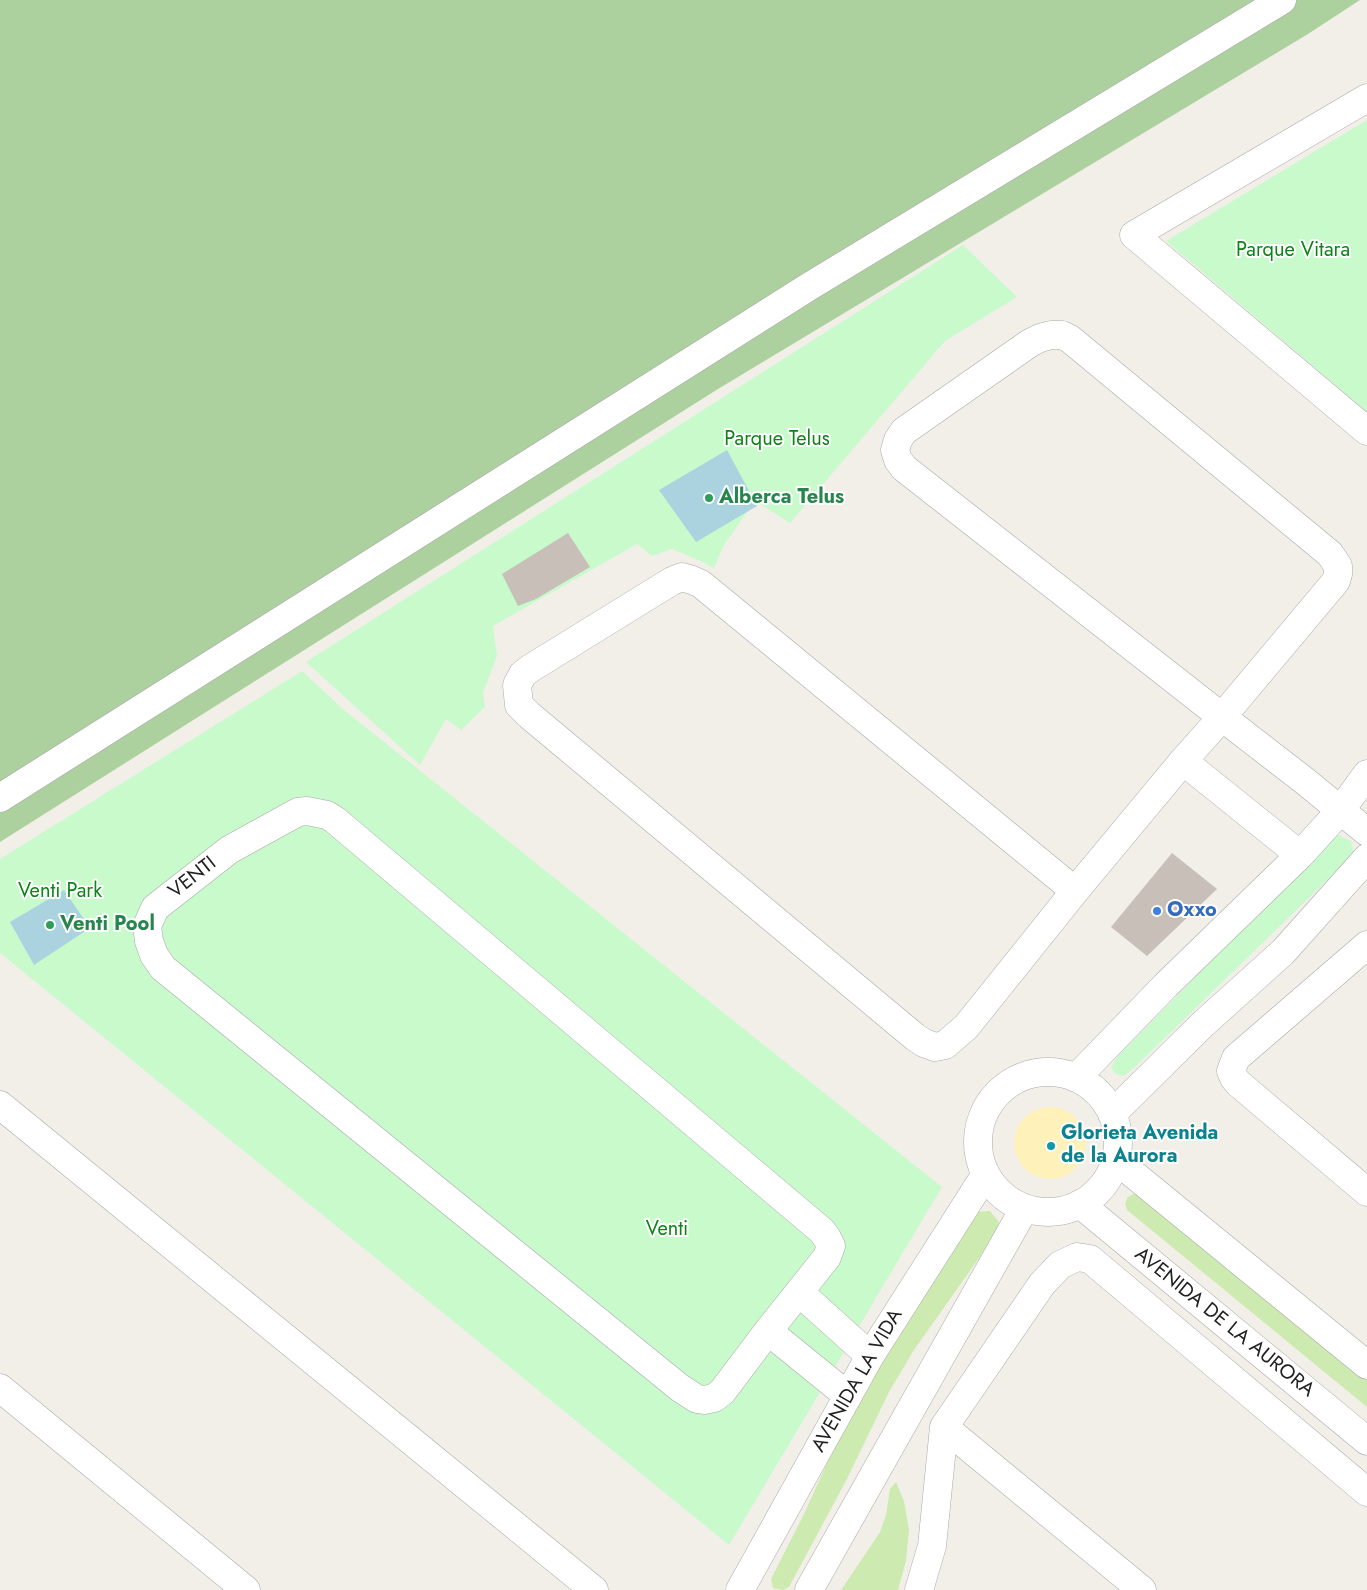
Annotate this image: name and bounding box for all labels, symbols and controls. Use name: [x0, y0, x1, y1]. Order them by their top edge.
park label: Parque Vitara: [1236, 239, 1350, 263]
park label: Parque Telus: [724, 428, 830, 452]
place label: Alberca Telus: [719, 486, 844, 510]
marker: Alberca Telus: [703, 492, 715, 504]
street label: VENTI: [164, 852, 222, 904]
park label: Venti Park: [18, 880, 102, 904]
place label: Oxxo: [1167, 899, 1217, 923]
marker: Oxxo: [1151, 905, 1163, 917]
place label: Venti Pool: [60, 913, 155, 937]
marker: Venti Pool: [44, 919, 56, 931]
place label: Glorieta Avenida de la Aurora: [1061, 1122, 1218, 1169]
marker: Glorieta Avenida de la Aurora: [1045, 1140, 1057, 1152]
park label: Venti: [646, 1218, 688, 1242]
street label: AVENIDA DE LA AURORA: [1129, 1243, 1319, 1403]
street label: AVENIDA LA VIDA: [807, 1305, 909, 1457]

